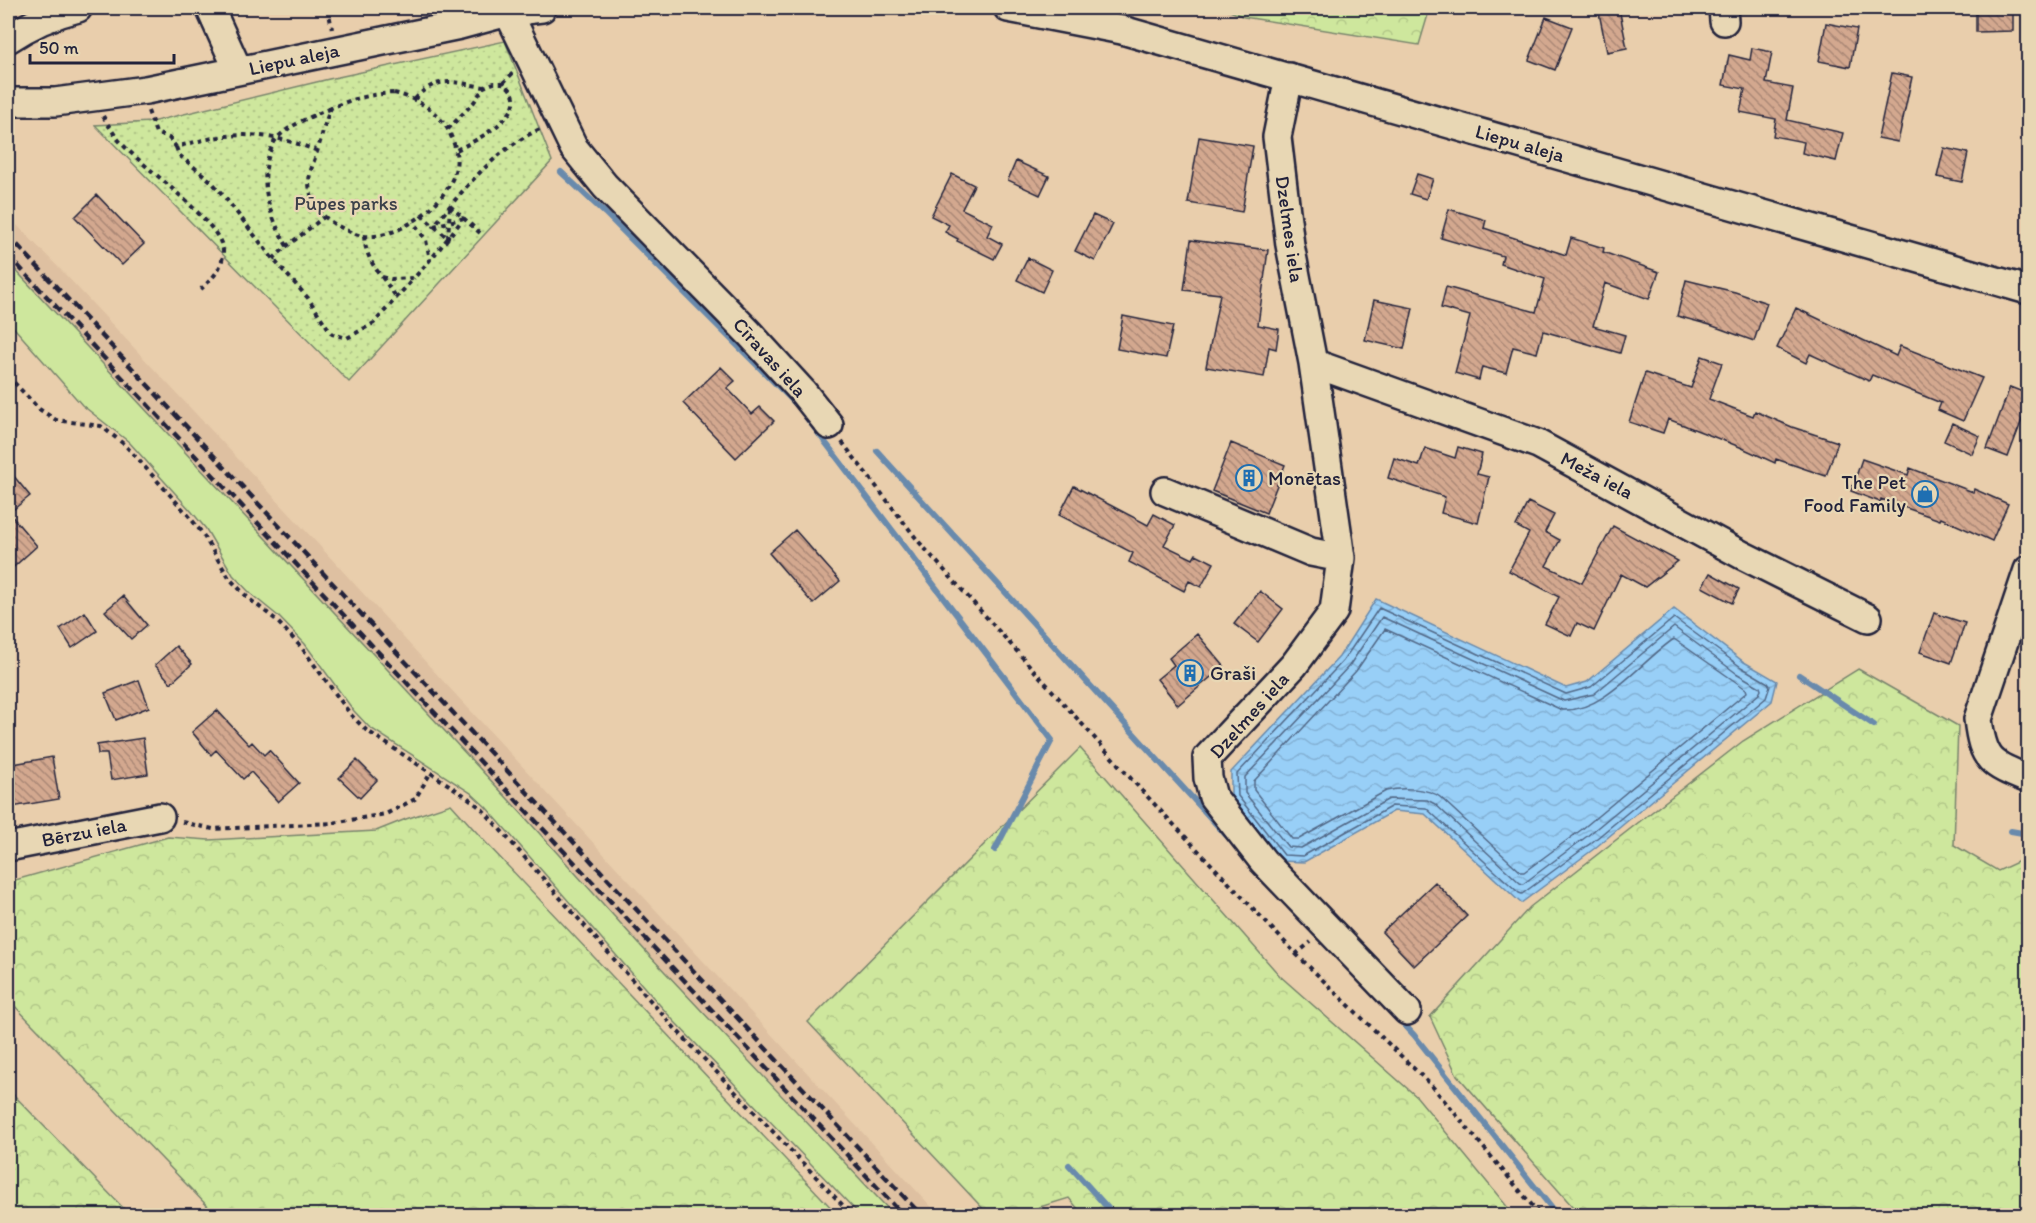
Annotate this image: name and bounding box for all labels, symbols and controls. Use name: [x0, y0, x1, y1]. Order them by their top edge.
scale bar: [30, 27, 174, 65]
text: 50 m: [39, 37, 79, 59]
street label: Liepu aleja: [247, 38, 342, 80]
street label: Liepu aleja: [1473, 119, 1568, 167]
street label: Dzelmes iela: [1271, 174, 1309, 284]
park label: Pūpes parks: [294, 191, 398, 215]
street label: Cīravas iela: [728, 312, 812, 402]
street label: Meža iela: [1557, 446, 1638, 504]
building icon: Monētas: [1234, 463, 1264, 493]
place label: Monētas: [1268, 466, 1341, 490]
place label: The Pet Food Family: [1803, 470, 1907, 517]
shop icon: The Pet Food Family: [1910, 479, 1940, 509]
building icon: Graši: [1175, 658, 1205, 688]
place label: Graši: [1210, 661, 1256, 685]
street label: Dzelmes iela: [1204, 667, 1294, 763]
street label: Bērzu iela: [40, 812, 129, 852]

